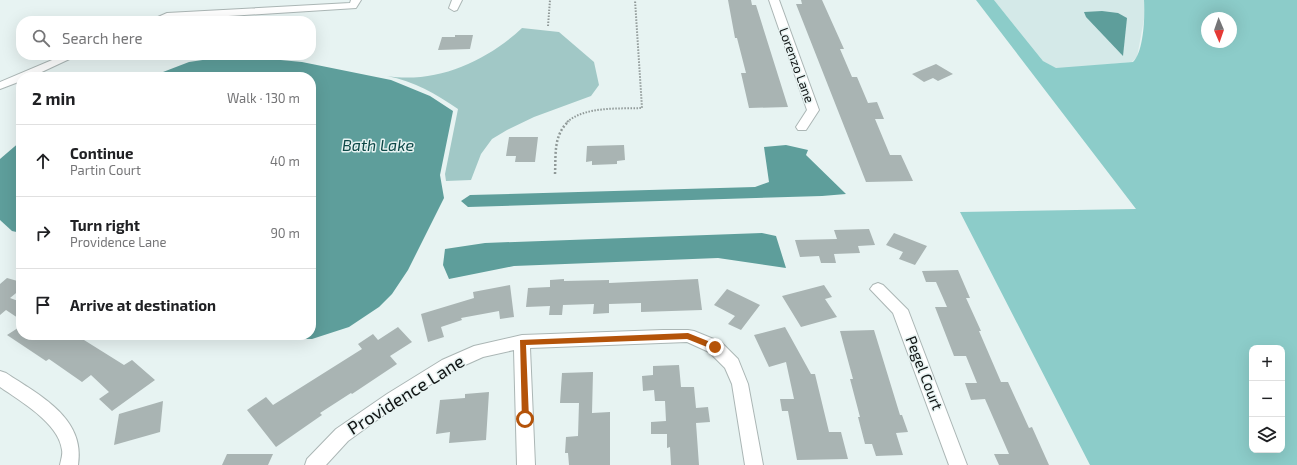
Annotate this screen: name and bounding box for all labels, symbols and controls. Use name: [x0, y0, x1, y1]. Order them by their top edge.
north arrow: [1201, 12, 1237, 48]
search box: [16, 16, 316, 60]
street label: Lorenzo Lane: [776, 25, 818, 105]
icon: search: [30, 27, 52, 49]
text: Search here: [62, 29, 143, 47]
text: 2 min: [32, 88, 75, 108]
text: Walk · 130 m: [227, 90, 300, 106]
water label: Bath Lake: [342, 135, 414, 154]
text: Continue: [70, 144, 133, 162]
icon: ahead: [32, 150, 54, 172]
text: 40 m: [270, 153, 300, 169]
text: Partin Court: [70, 162, 141, 178]
text: Turn right: [70, 216, 140, 234]
icon: right: [32, 222, 54, 244]
text: 90 m: [270, 225, 300, 241]
text: Providence Lane: [70, 234, 167, 250]
icon: arrive: [32, 294, 54, 316]
text: Arrive at destination: [70, 296, 216, 314]
street label: Pegel Court: [903, 333, 947, 413]
route end: [706, 338, 724, 356]
map controls: [1249, 345, 1285, 453]
button: +: [1249, 345, 1285, 381]
street label: Providence Lane: [343, 349, 468, 439]
button: −: [1249, 381, 1285, 417]
route start: [516, 410, 534, 428]
button: layers: [1249, 417, 1285, 453]

